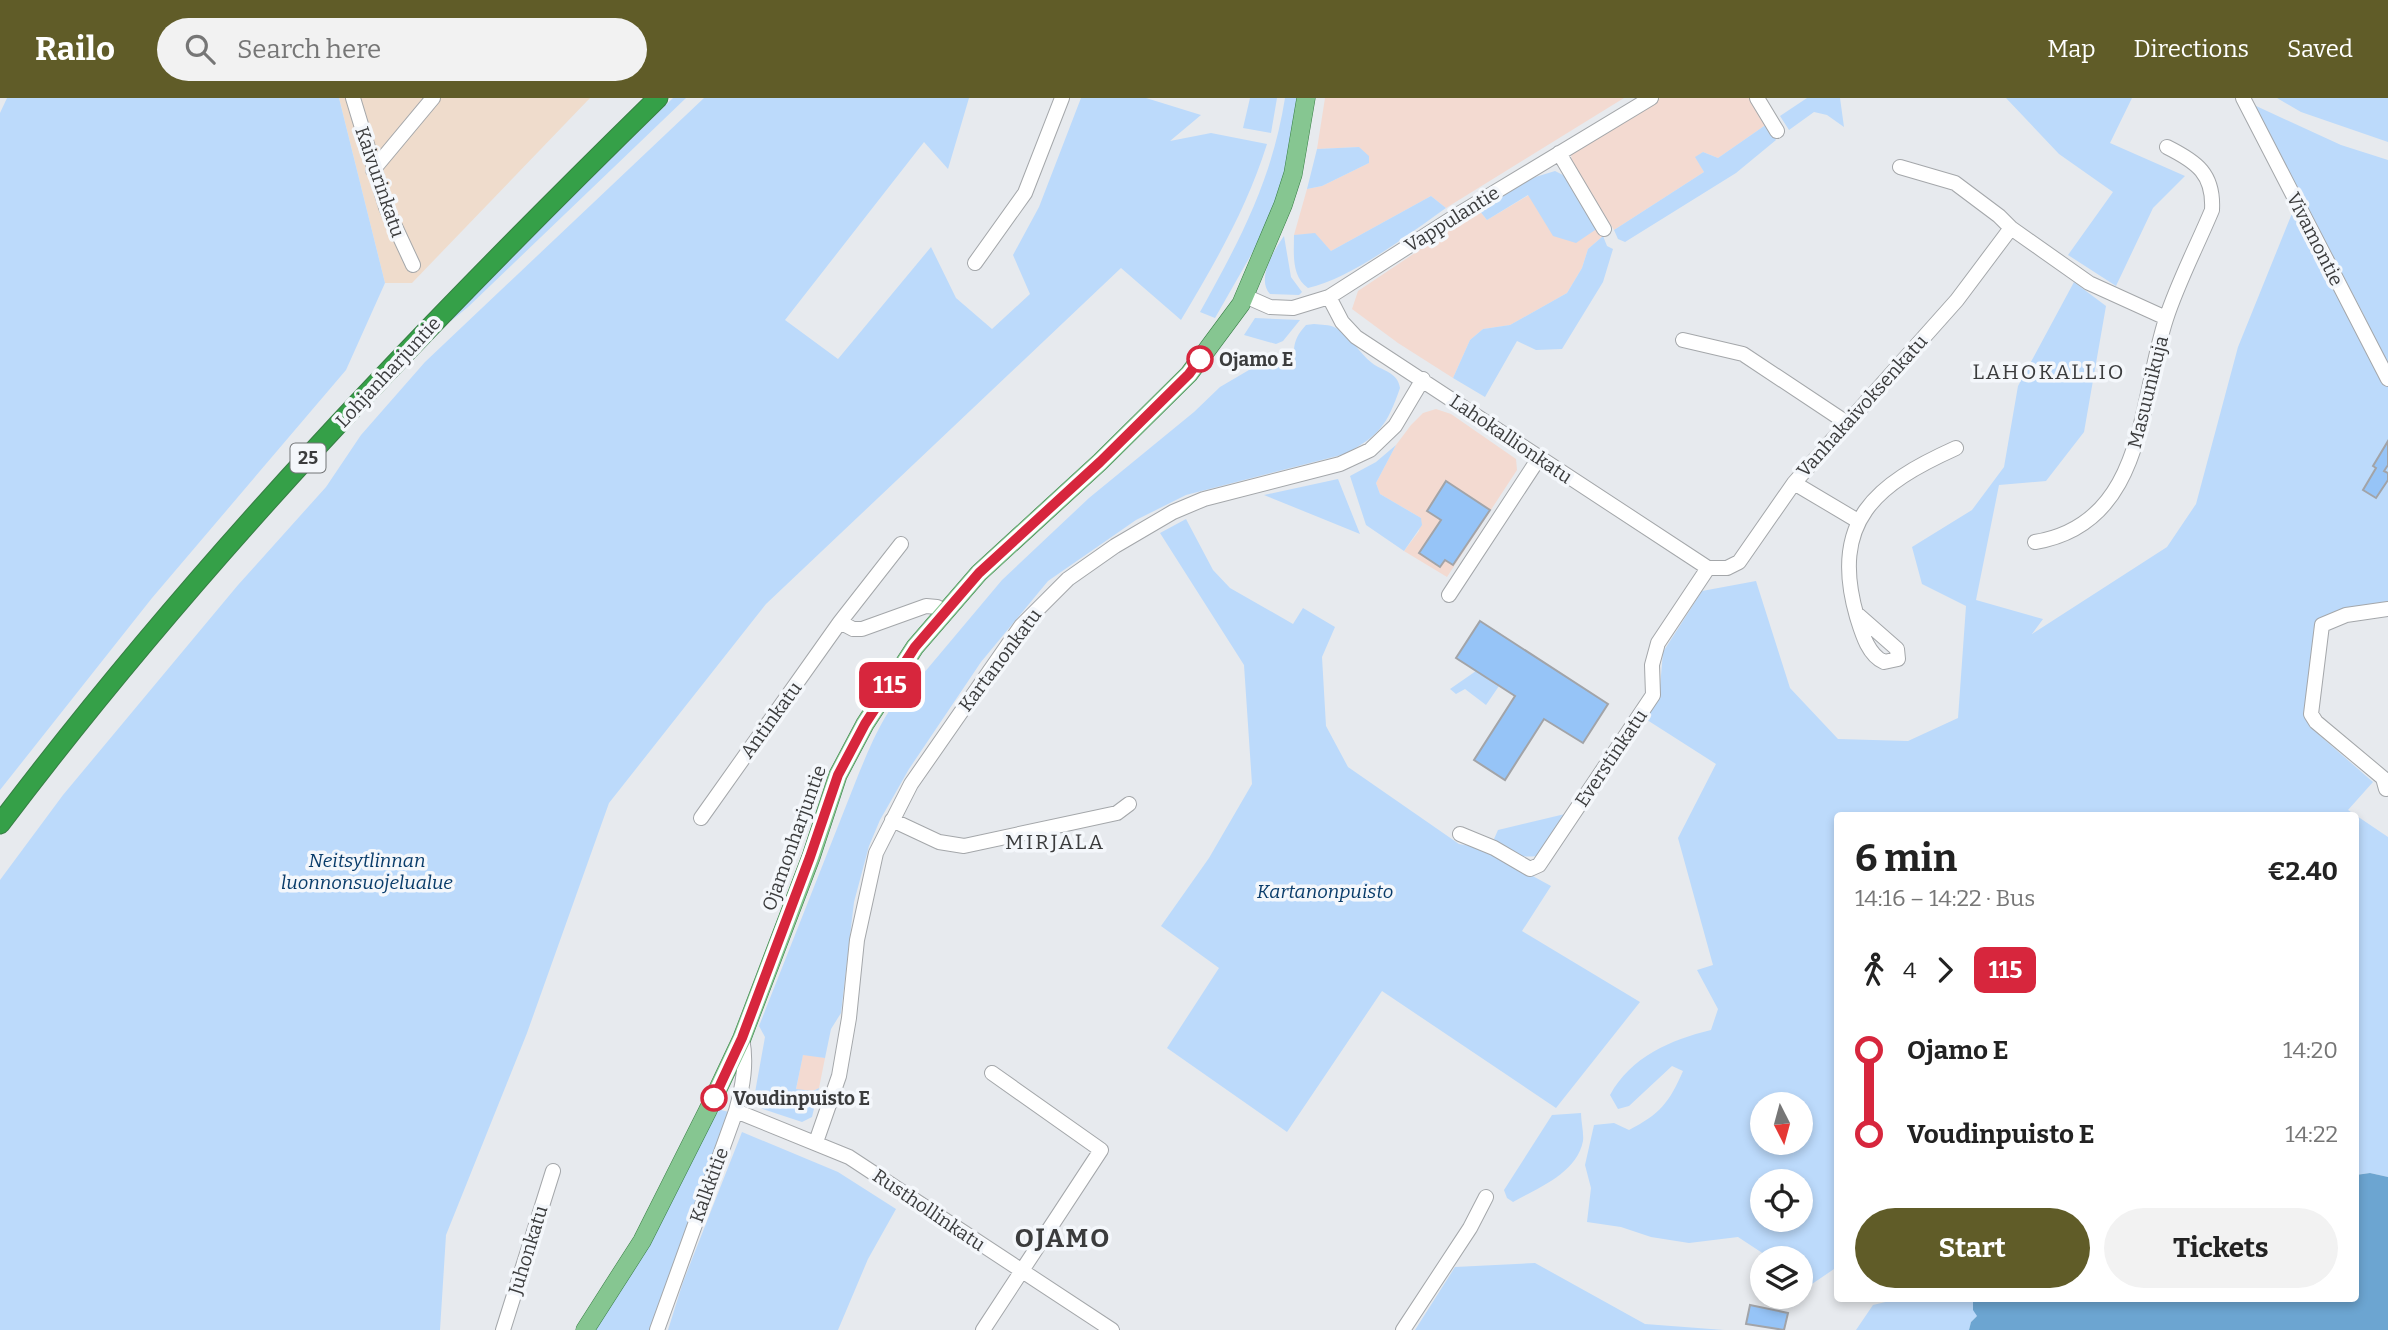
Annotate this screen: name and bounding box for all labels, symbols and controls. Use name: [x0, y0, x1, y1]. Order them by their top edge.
search box: [157, 18, 647, 81]
text: Railo: [35, 29, 115, 69]
icon: search: [181, 30, 219, 68]
text: Search here: [237, 34, 381, 65]
text: Map: [2047, 35, 2096, 63]
text: Directions: [2134, 35, 2249, 63]
text: Saved: [2287, 35, 2353, 63]
street label: Kaivurinkatu: [350, 124, 410, 240]
street label: Vappulantie: [1401, 181, 1503, 257]
street label: Vivamontie: [2282, 188, 2348, 290]
street label: Lohjanharjuntie: [331, 312, 445, 432]
street label: Vanhakaivoksenkatu: [1792, 330, 1932, 482]
street label: Masuunikuja: [2123, 333, 2173, 451]
marker: Ojamo E: [1187, 346, 1213, 372]
place label: Ojamo E: [1219, 348, 1293, 371]
district label: LAHOKALLIO: [1972, 359, 2126, 385]
street label: Lahokallionkatu: [1445, 390, 1577, 489]
road number: 25: [290, 444, 326, 472]
street label: Kartanonkatu: [954, 604, 1046, 716]
line badge: 115: [850, 662, 930, 708]
text: 115: [873, 671, 907, 699]
street label: Antinkatu: [736, 677, 807, 763]
street label: Everstinkatu: [1570, 705, 1652, 811]
street label: Ojamonharjuntie: [757, 762, 831, 914]
district label: MIRJALA: [1005, 829, 1105, 855]
text: 6 min: [1855, 835, 1957, 881]
park label: Neitsytlinnan luonnonsuojelualue: [281, 849, 453, 894]
text: €2.40: [2268, 856, 2338, 887]
park label: Kartanonpuisto: [1257, 880, 1393, 903]
text: 14:16 – 14:22 · Bus: [1855, 884, 2035, 912]
icon: walk: [1855, 951, 1893, 989]
icon: forward: [1926, 951, 1964, 989]
text: 4: [1903, 956, 1916, 984]
text: 115: [1988, 956, 2022, 984]
text: Ojamo E: [1907, 1035, 2009, 1066]
text: 14:20: [2283, 1036, 2338, 1064]
marker: Voudinpuisto E: [701, 1085, 727, 1111]
place label: Voudinpuisto E: [733, 1087, 870, 1110]
north arrow: [1750, 1092, 1813, 1155]
map controls: [1750, 1092, 1813, 1309]
text: Voudinpuisto E: [1907, 1119, 2095, 1150]
text: 14:22: [2285, 1120, 2338, 1148]
street label: Kalkkitie: [685, 1144, 733, 1226]
street label: Rusthollinkatu: [869, 1164, 990, 1256]
button: locate: [1750, 1169, 1813, 1232]
street label: Juhonkatu: [503, 1203, 552, 1298]
button: Start: [1855, 1208, 2090, 1288]
button: Tickets: [2104, 1208, 2338, 1288]
district label: OJAMO: [1015, 1223, 1111, 1254]
button: layers: [1750, 1246, 1813, 1309]

